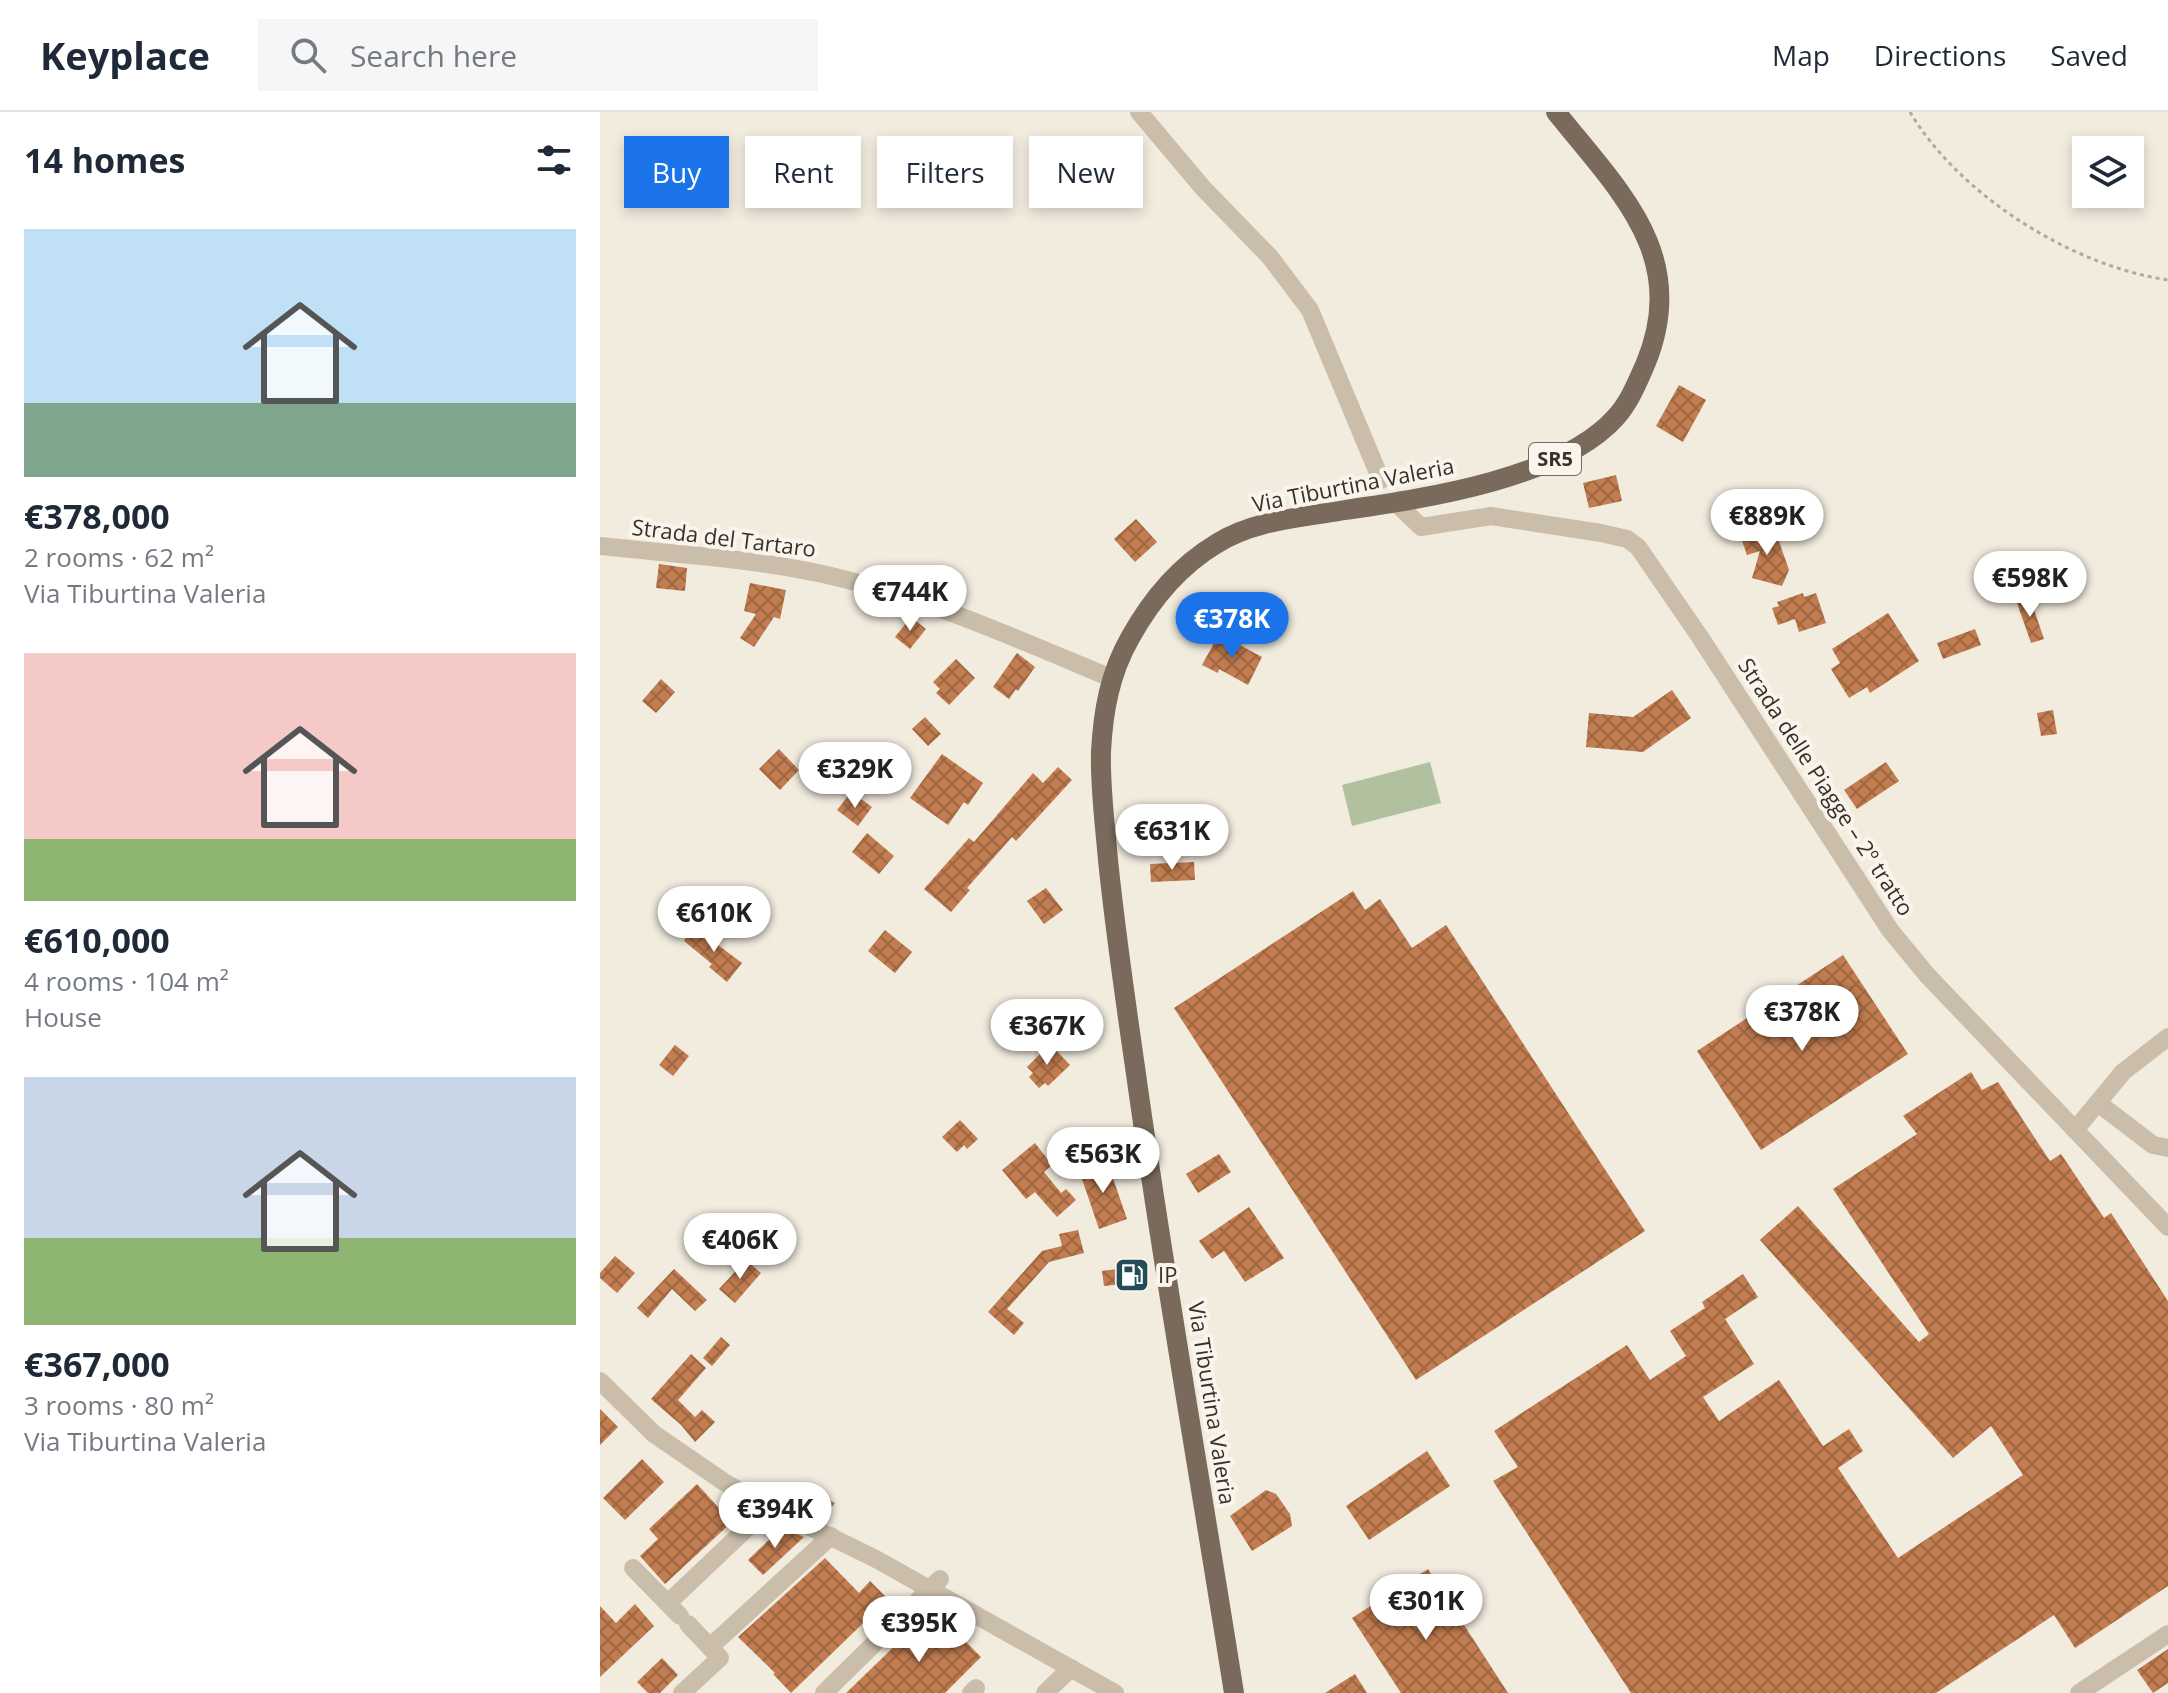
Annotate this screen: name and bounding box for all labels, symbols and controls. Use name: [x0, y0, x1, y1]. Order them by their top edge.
search box: [258, 19, 818, 91]
text: Keyplace: [40, 29, 210, 81]
icon: search: [286, 33, 330, 77]
text: Search here: [350, 35, 517, 76]
text: Map: [1772, 36, 1830, 74]
text: Directions: [1874, 36, 2006, 74]
text: Saved: [2050, 36, 2128, 74]
chip: Buy: [624, 136, 729, 208]
chip: Rent: [745, 136, 861, 208]
chip: Filters: [877, 136, 1013, 208]
chip: New: [1029, 136, 1143, 208]
map controls: [2072, 136, 2144, 208]
button: layers: [2072, 136, 2144, 208]
text: 14 homes: [24, 137, 185, 183]
icon: filters: [532, 138, 576, 182]
icon: home: [228, 281, 372, 425]
road number: SR5: [1529, 443, 1581, 475]
street label: Via Tiburtina Valeria: [1249, 450, 1456, 518]
pin: €889K: [1711, 489, 1823, 557]
text: €378,000: [24, 493, 170, 539]
text: €889K: [1729, 497, 1805, 533]
street label: Strada del Tartaro: [630, 511, 818, 563]
text: 2 rooms · 62 m²: [24, 539, 214, 575]
pin: €598K: [1974, 551, 2086, 619]
text: €598K: [1992, 559, 2068, 595]
pin: €744K: [854, 565, 966, 633]
text: €744K: [872, 573, 948, 609]
text: Via Tiburtina Valeria: [24, 575, 266, 611]
pin: €378K: [1176, 592, 1288, 660]
text: €378K: [1194, 600, 1270, 636]
street label: Strada delle Piagge – 2º tratto: [1732, 652, 1922, 921]
icon: home: [228, 705, 372, 849]
pin: €329K: [799, 742, 911, 810]
text: €329K: [817, 750, 893, 786]
pin: €631K: [1116, 804, 1228, 872]
text: €631K: [1134, 812, 1210, 848]
pin: €610K: [658, 886, 770, 954]
text: €610K: [676, 894, 752, 930]
text: €610,000: [24, 917, 170, 963]
text: 4 rooms · 104 m²: [24, 963, 229, 999]
pin: €378K: [1746, 985, 1858, 1053]
text: €378K: [1764, 993, 1840, 1029]
text: House: [24, 999, 102, 1035]
pin: €367K: [991, 999, 1103, 1067]
text: €367K: [1009, 1007, 1085, 1043]
pin: €563K: [1047, 1127, 1159, 1195]
icon: home: [228, 1129, 372, 1273]
text: €563K: [1065, 1135, 1141, 1171]
pin: €406K: [684, 1213, 796, 1281]
text: €406K: [702, 1221, 778, 1257]
fuel station icon: IP: [1113, 1256, 1151, 1294]
place label: IP: [1158, 1259, 1177, 1289]
street label: Via Tiburtina Valeria: [1182, 1299, 1244, 1506]
text: €367,000: [24, 1341, 170, 1387]
text: 3 rooms · 80 m²: [24, 1387, 214, 1423]
text: Via Tiburtina Valeria: [24, 1423, 266, 1459]
pin: €394K: [719, 1482, 831, 1550]
text: €394K: [737, 1490, 813, 1526]
pin: €301K: [1370, 1574, 1482, 1642]
text: €301K: [1388, 1582, 1464, 1618]
pin: €395K: [863, 1596, 975, 1664]
text: €395K: [881, 1604, 957, 1640]

